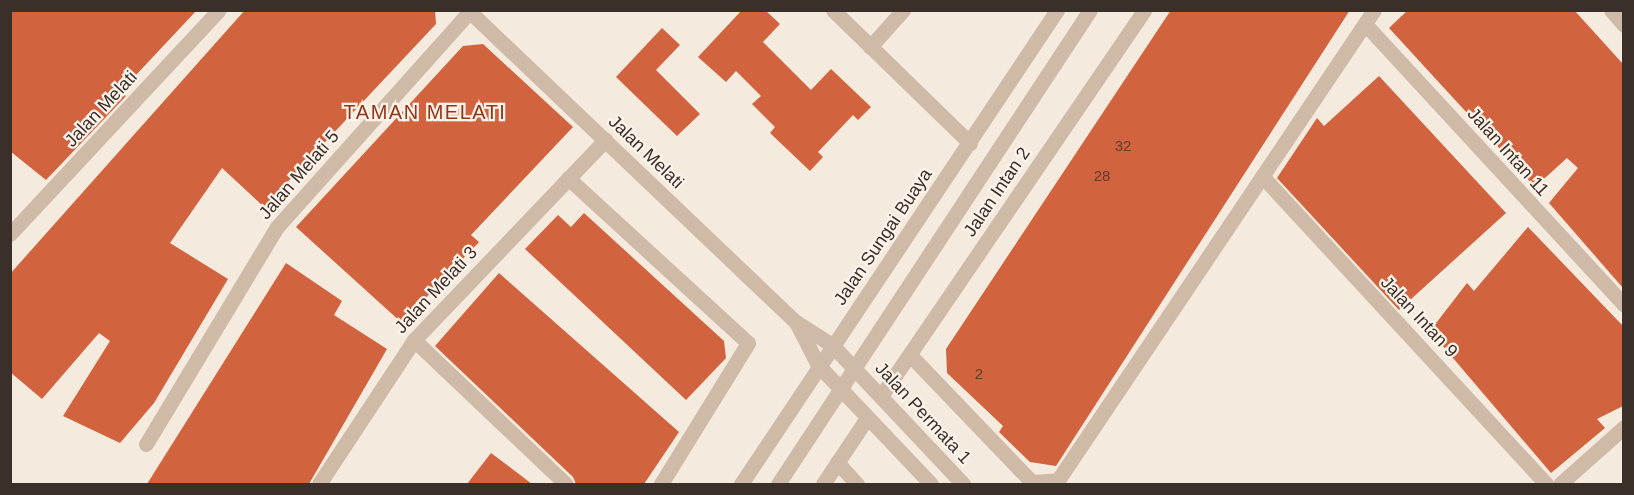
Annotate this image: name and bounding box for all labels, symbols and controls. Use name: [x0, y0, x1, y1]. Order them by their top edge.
street label: Jalan Melati: [60, 67, 142, 151]
district label: TAMAN MELATI: [344, 100, 506, 124]
street label: Jalan Intan 11: [1463, 103, 1553, 201]
street label: Jalan Melati: [604, 111, 688, 193]
street label: Jalan Melati 5: [254, 126, 344, 224]
house number: 32: [1115, 137, 1131, 155]
street label: Jalan Intan 2: [959, 143, 1035, 241]
street label: Jalan Sungai Buaya: [829, 165, 937, 309]
house number: 28: [1094, 167, 1110, 185]
street label: Jalan Melati 3: [390, 242, 482, 338]
street label: Jalan Intan 9: [1376, 272, 1462, 362]
street label: Jalan Permata 1: [870, 358, 976, 468]
house number: 2: [975, 365, 983, 383]

